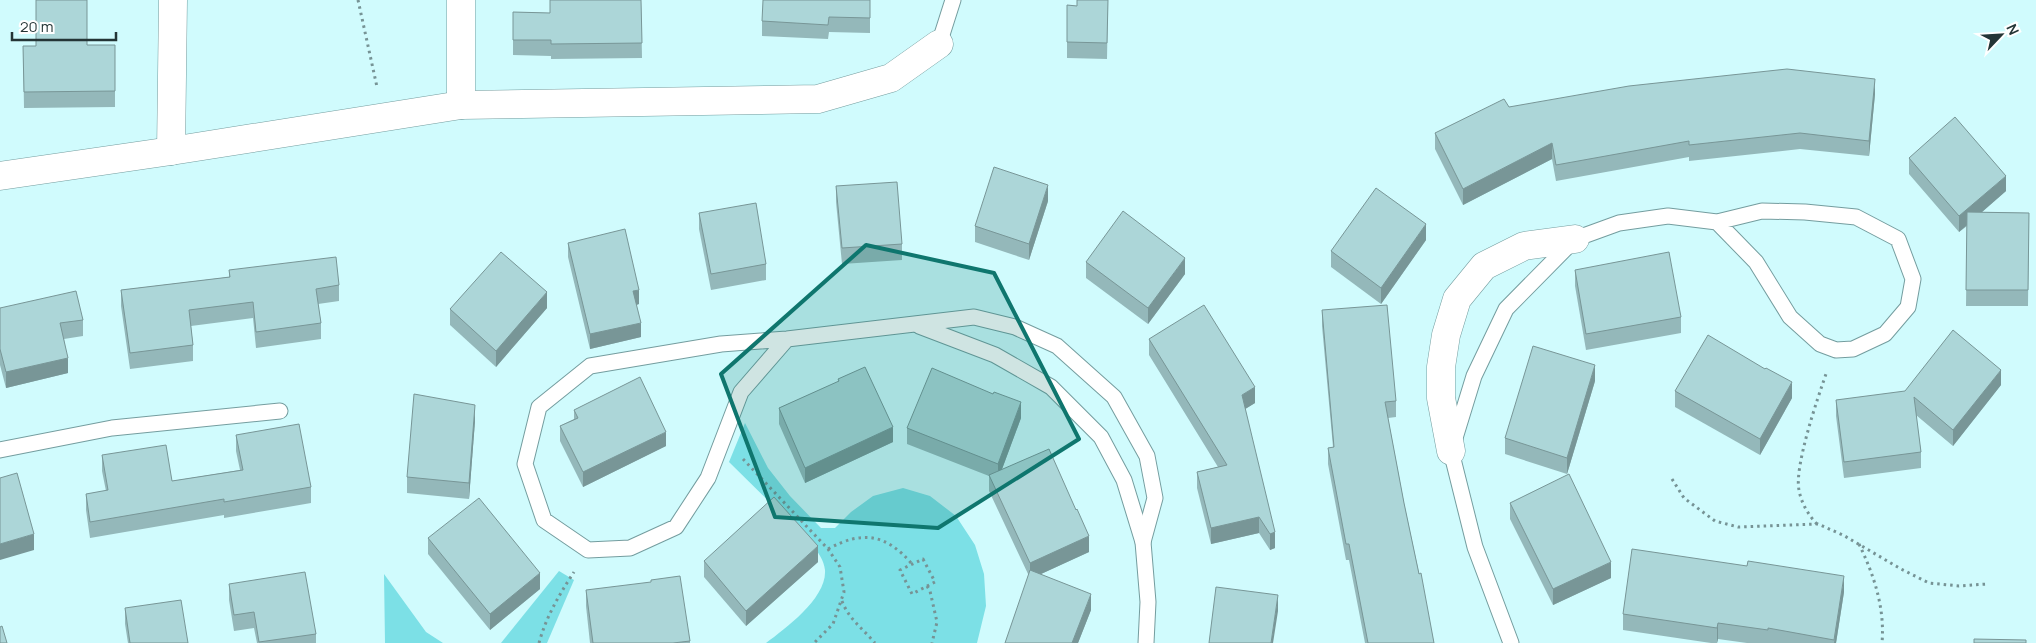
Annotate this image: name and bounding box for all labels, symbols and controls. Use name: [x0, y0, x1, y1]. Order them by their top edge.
scale bar: [12, 10, 116, 42]
north arrow: [1976, 10, 2026, 60]
text: 20 m: [20, 16, 53, 37]
text: N: [2002, 21, 2024, 38]

